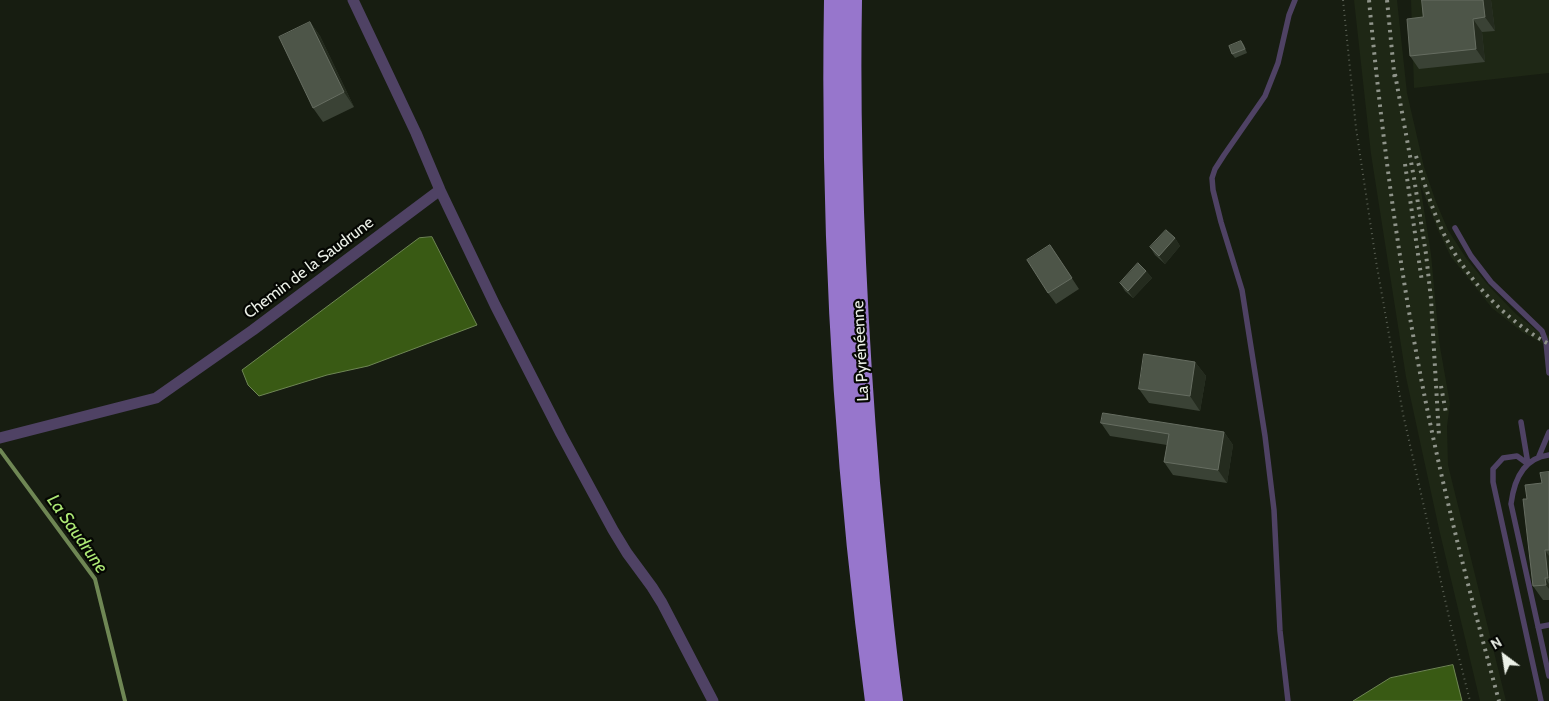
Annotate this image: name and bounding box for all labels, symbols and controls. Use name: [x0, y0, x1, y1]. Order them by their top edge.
street label: Chemin de la Saudrune: [240, 213, 378, 323]
street label: La Pyrénéenne: [849, 300, 873, 402]
water label: La Saudrune: [42, 490, 112, 578]
north arrow: [1479, 631, 1529, 681]
text: N: [1487, 633, 1505, 653]

